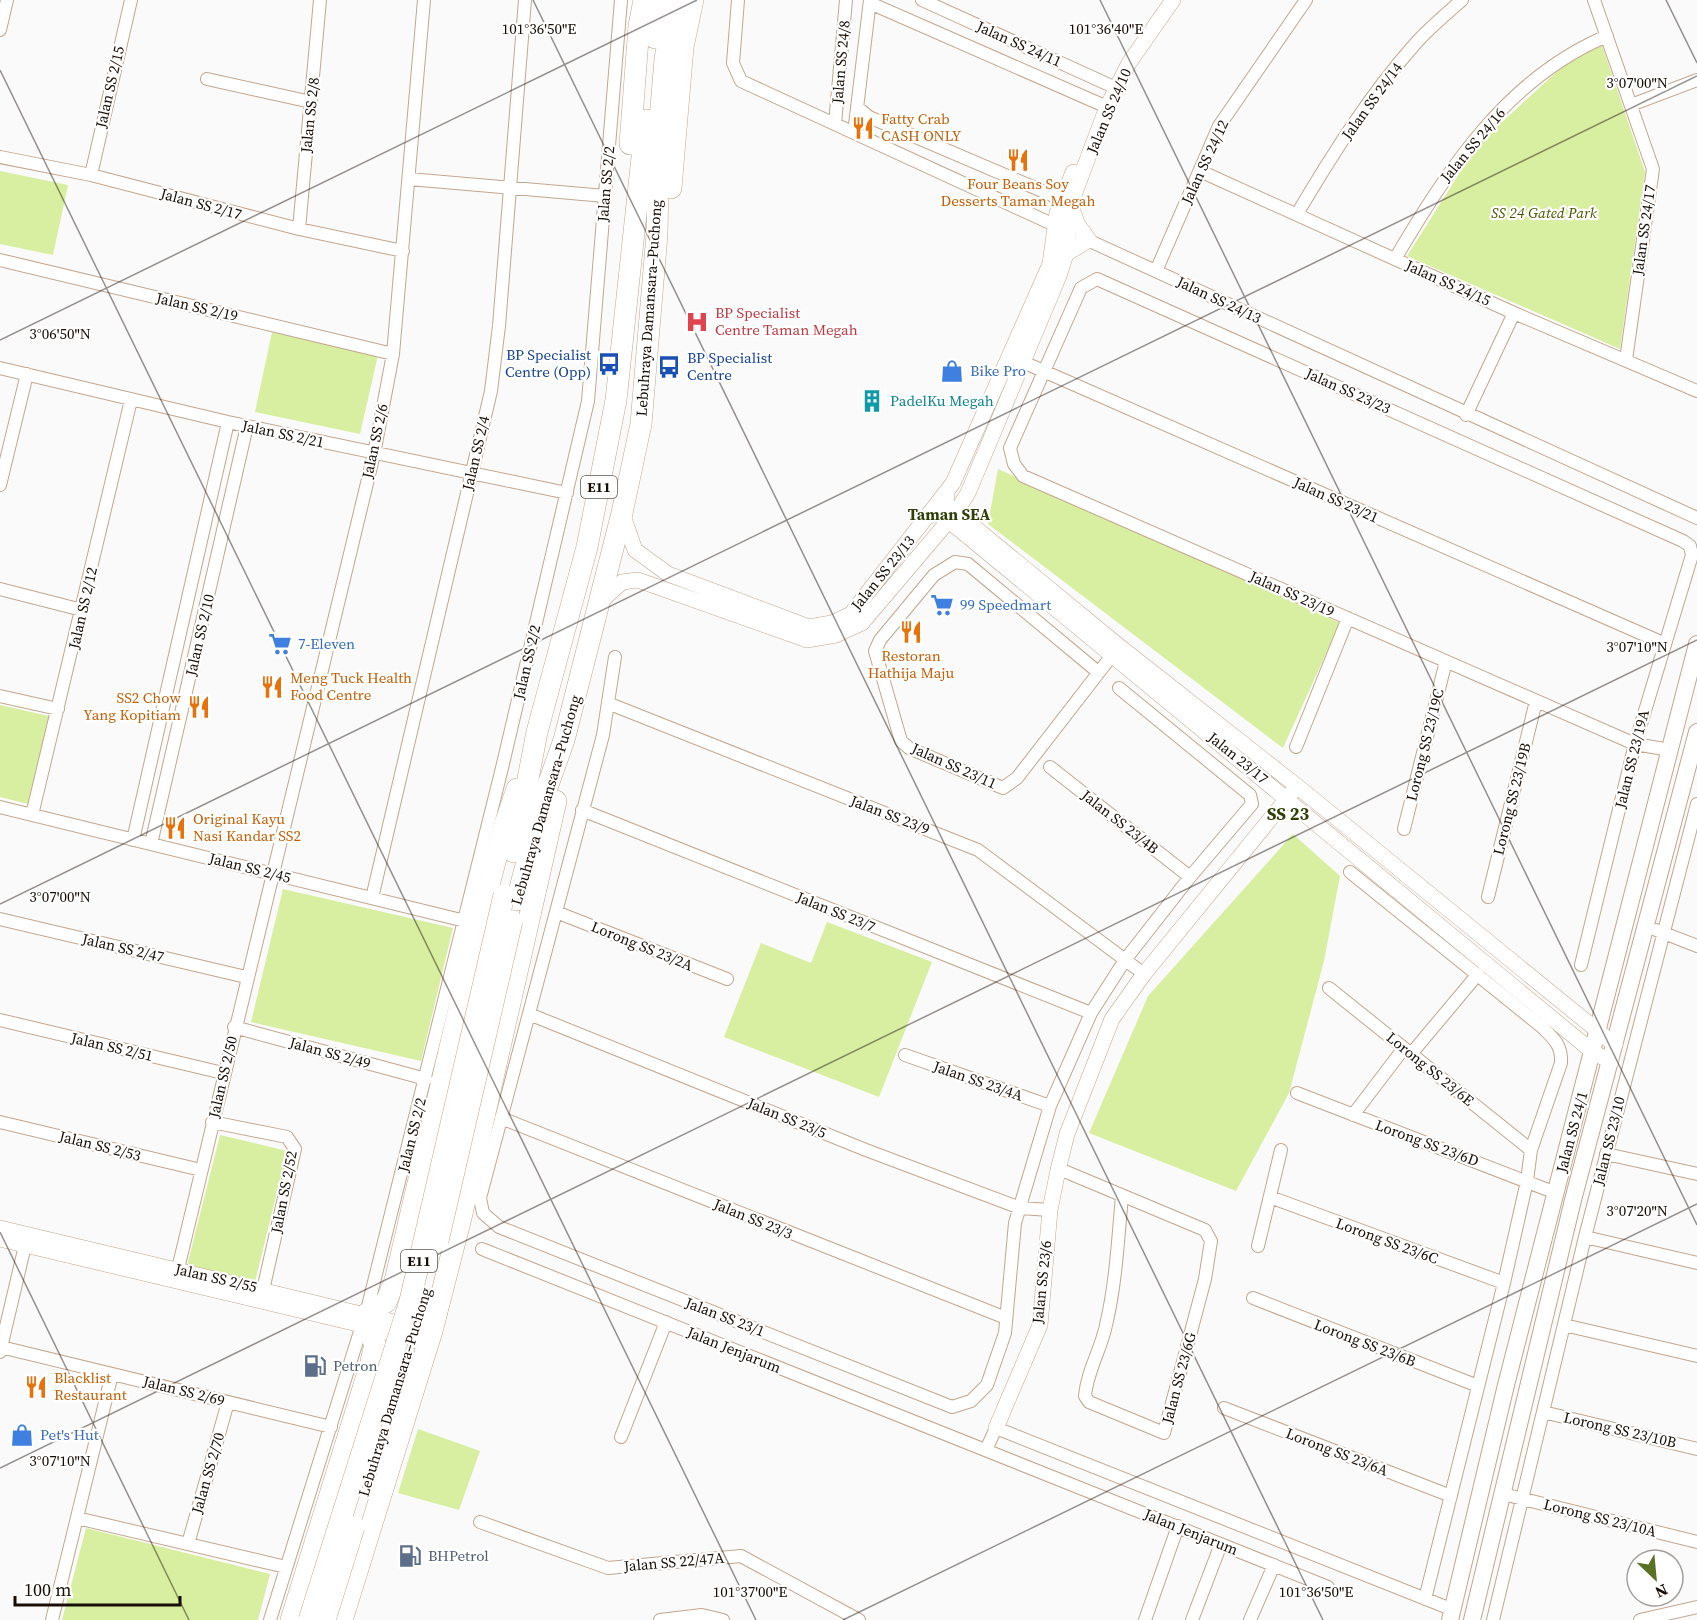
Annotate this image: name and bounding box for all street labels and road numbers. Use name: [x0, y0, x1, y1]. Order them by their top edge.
street label: Jalan SS 24/11: [972, 15, 1065, 72]
street label: Jalan SS 24/8: [826, 19, 855, 105]
street label: Jalan SS 2/15: [90, 44, 129, 131]
street label: Jalan SS 24/14: [1336, 57, 1407, 144]
street label: Jalan SS 24/10: [1081, 65, 1136, 158]
street label: Jalan SS 2/8: [295, 76, 324, 155]
street label: Jalan SS 24/16: [1435, 103, 1510, 187]
street label: Jalan SS 24/12: [1175, 116, 1233, 208]
street label: Jalan SS 2/2: [592, 145, 619, 224]
street label: Jalan SS 2/17: [157, 182, 244, 224]
street label: Jalan SS 24/17: [1627, 183, 1660, 277]
street label: Lebuhraya Damansara–Puchong: [630, 199, 667, 417]
street label: Jalan SS 24/15: [1401, 254, 1494, 311]
street label: Jalan SS 24/13: [1173, 270, 1265, 328]
street label: Jalan SS 2/19: [153, 287, 240, 326]
street label: Jalan SS 23/23: [1301, 362, 1394, 419]
street label: Jalan SS 2/6: [356, 402, 393, 481]
street label: Jalan SS 2/4: [457, 413, 494, 493]
street label: Jalan SS 2/21: [239, 414, 326, 452]
street label: Jalan SS 23/21: [1289, 471, 1382, 528]
road number: E11: [581, 476, 617, 498]
street label: Jalan SS 23/13: [845, 531, 919, 615]
street label: Jalan SS 2/12: [63, 565, 102, 652]
street label: Jalan SS 23/19: [1245, 565, 1338, 622]
street label: Jalan SS 2/10: [180, 592, 219, 679]
street label: Jalan SS 2/2: [508, 623, 545, 702]
street label: Lorong SS 23/19C: [1400, 687, 1449, 803]
street label: Lebuhraya Damansara–Puchong: [505, 692, 586, 907]
street label: Jalan SS 23/19A: [1609, 707, 1654, 811]
street label: Jalan 23/17: [1203, 726, 1273, 789]
street label: Jalan SS 23/11: [907, 737, 1000, 794]
street label: Lorong SS 23/19B: [1487, 741, 1536, 857]
street label: Jalan SS 23/4B: [1076, 784, 1163, 858]
street label: Jalan SS 23/9: [847, 789, 933, 839]
street label: Jalan SS 2/45: [206, 847, 293, 888]
street label: Jalan SS 23/7: [793, 886, 879, 937]
street label: Lorong SS 23/2A: [588, 916, 696, 976]
street label: Jalan SS 2/47: [79, 928, 166, 967]
street label: Jalan SS 2/51: [68, 1027, 155, 1066]
street label: Lorong SS 23/6E: [1382, 1027, 1479, 1110]
street label: Jalan SS 2/49: [286, 1031, 373, 1073]
street label: Jalan SS 2/50: [203, 1034, 242, 1121]
street label: Jalan SS 23/4A: [930, 1055, 1026, 1106]
street label: Jalan SS 24/1: [1550, 1089, 1592, 1176]
street label: Jalan SS 23/5: [744, 1092, 830, 1143]
street label: Jalan SS 23/10: [1587, 1094, 1630, 1189]
street label: Jalan SS 2/2: [392, 1095, 431, 1175]
street label: Lorong SS 23/6D: [1372, 1114, 1482, 1171]
street label: Jalan SS 2/53: [56, 1125, 143, 1166]
street label: Jalan SS 2/52: [265, 1149, 302, 1236]
street label: Jalan SS 23/3: [710, 1193, 796, 1244]
street label: Lorong SS 23/6C: [1333, 1212, 1441, 1269]
street label: Jalan SS 23/6: [1027, 1239, 1056, 1326]
road number: E11: [401, 1250, 437, 1272]
street label: Jalan SS 2/55: [172, 1258, 259, 1297]
street label: Lebuhraya Damansara–Puchong: [353, 1285, 436, 1499]
street label: Jalan SS 23/1: [682, 1291, 768, 1341]
street label: Lorong SS 23/6B: [1311, 1313, 1419, 1372]
street label: Jalan Jenjarum: [683, 1321, 785, 1378]
street label: Jalan SS 23/6G: [1156, 1330, 1201, 1427]
street label: Jalan SS 2/69: [140, 1370, 227, 1411]
street label: Lorong SS 23/10B: [1562, 1406, 1679, 1453]
street label: Lorong SS 23/6A: [1283, 1422, 1391, 1481]
street label: Jalan SS 2/70: [186, 1430, 229, 1517]
street label: Lorong SS 23/10A: [1542, 1493, 1659, 1542]
street label: Jalan Jenjarum: [1140, 1503, 1242, 1560]
street label: Jalan SS 22/47A: [622, 1547, 725, 1576]

